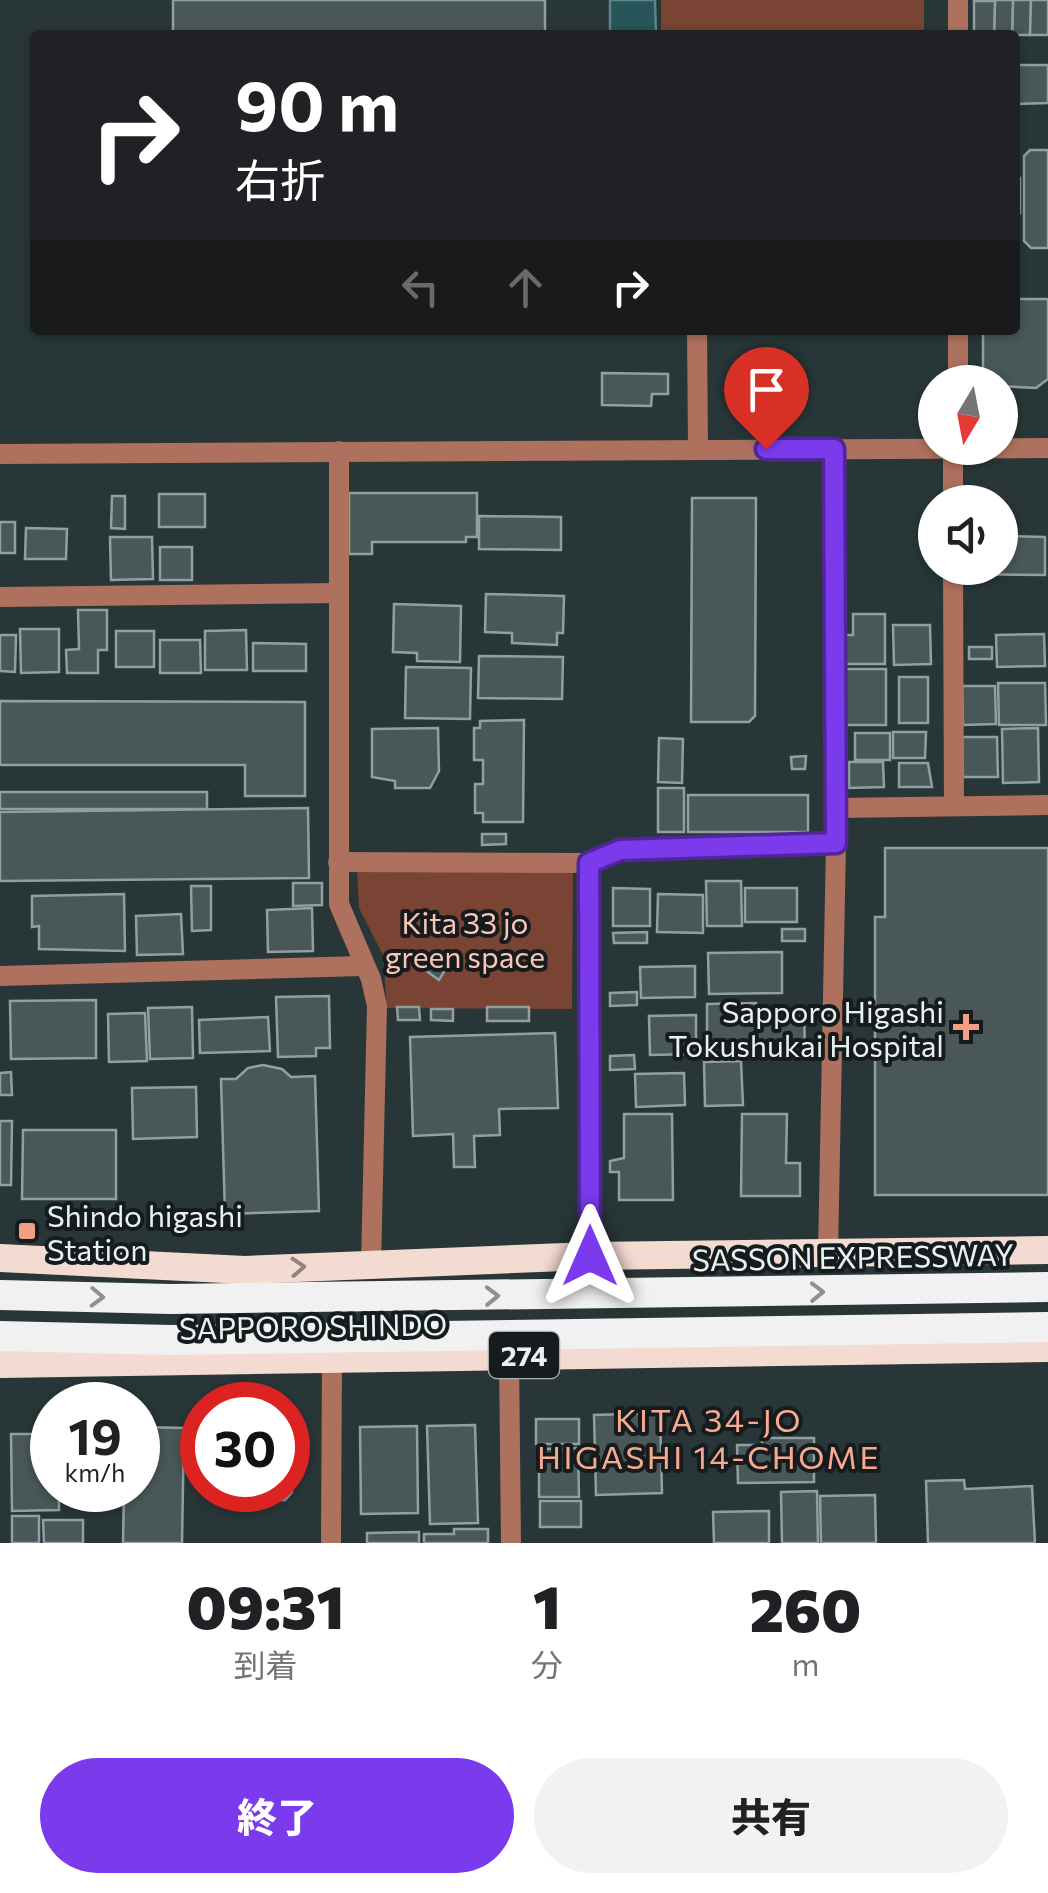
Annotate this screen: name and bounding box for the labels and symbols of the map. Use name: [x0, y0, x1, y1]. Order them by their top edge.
pin: [724, 347, 809, 450]
north arrow: [918, 365, 1018, 465]
park label: Kita 33 jo green space: [385, 903, 545, 974]
place label: Sapporo Higashi Tokushukai Hospital: [668, 992, 944, 1063]
marker: Sapporo Higashi Tokushukai Hospital: [953, 1014, 979, 1040]
place label: Shindo higashi Station: [47, 1196, 243, 1267]
position arrow: [538, 1204, 642, 1308]
marker: Shindo higashi Station: [16, 1220, 38, 1242]
street label: SASSON EXPRESSWAY: [692, 1235, 1014, 1277]
one-way arrow: [290, 1257, 306, 1278]
one-way arrow: [810, 1281, 826, 1303]
one-way arrow: [485, 1286, 501, 1307]
one-way arrow: [90, 1287, 106, 1308]
street label: SAPPORO SHINDO: [179, 1304, 447, 1346]
road number: 274: [489, 1332, 559, 1378]
speed limit sign: 30: [180, 1382, 310, 1512]
district label: KITA 34-JO HIGASHI 14-CHOME: [537, 1399, 881, 1476]

